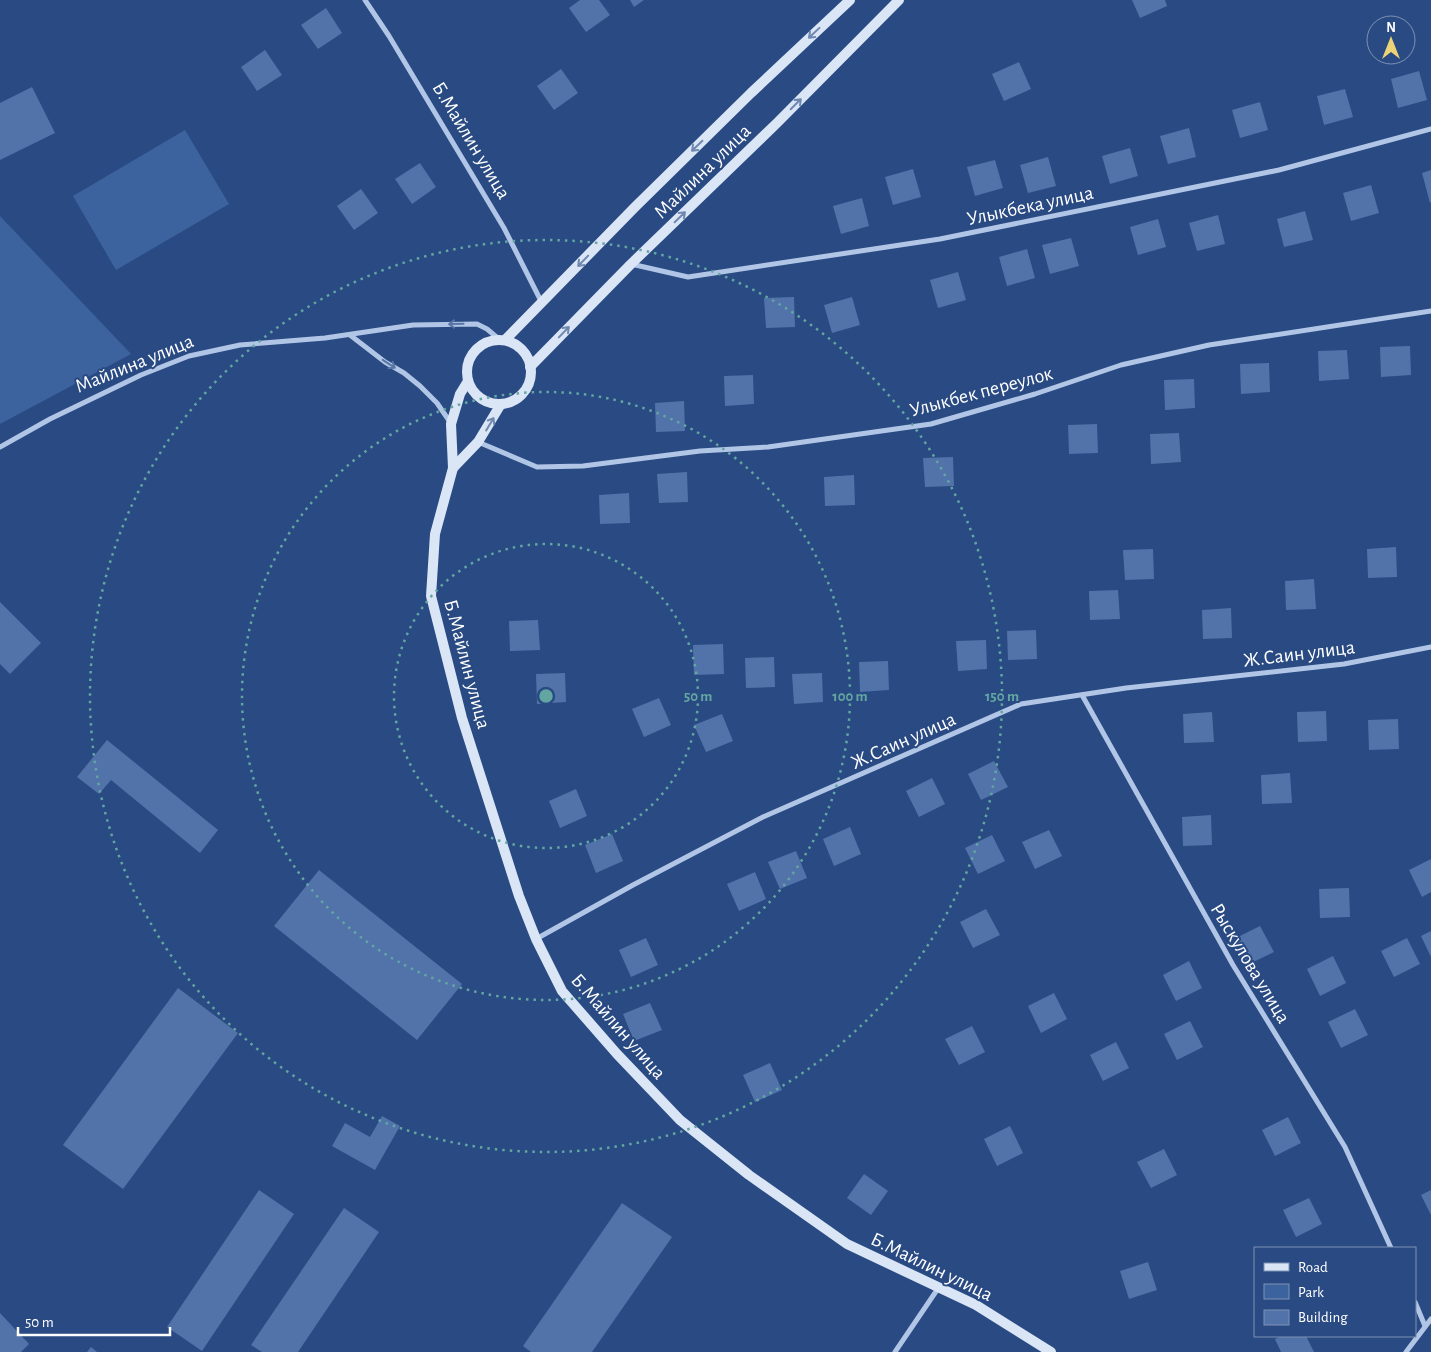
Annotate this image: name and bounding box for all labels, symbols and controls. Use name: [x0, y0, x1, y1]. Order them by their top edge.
north arrow: [1366, 15, 1416, 65]
text: N: [1386, 21, 1396, 35]
one-way arrow: [808, 27, 821, 39]
street label: Б.Майлин улица: [428, 78, 514, 203]
one-way arrow: [790, 98, 802, 110]
street label: Майлина улица: [650, 121, 755, 223]
one-way arrow: [691, 140, 703, 152]
street label: Улыкбека улица: [965, 183, 1095, 229]
one-way arrow: [673, 211, 686, 223]
one-way arrow: [577, 255, 589, 268]
one-way arrow: [448, 319, 464, 329]
one-way arrow: [558, 325, 570, 338]
street label: Майлина улица: [72, 331, 197, 397]
one-way arrow: [382, 359, 396, 369]
street label: Улыкбек переулок: [907, 363, 1055, 421]
one-way arrow: [485, 417, 495, 431]
street label: Б.Майлин улица: [440, 597, 494, 731]
street label: Ж.Саин улица: [1242, 637, 1356, 671]
centre of rings: [537, 687, 555, 705]
text: 50 m: [684, 689, 712, 704]
text: 100 m: [832, 689, 868, 704]
text: 150 m: [985, 689, 1019, 704]
street label: Ж.Саин улица: [848, 709, 959, 773]
street label: Рыскулова улица: [1207, 900, 1294, 1027]
street label: Б.Майлин улица: [567, 970, 669, 1083]
street label: Б.Майлин улица: [867, 1229, 996, 1305]
legend: [1254, 1247, 1416, 1337]
text: Road: [1298, 1260, 1328, 1275]
text: Park: [1298, 1285, 1324, 1300]
scale bar: [18, 1304, 170, 1336]
text: Building: [1298, 1310, 1348, 1325]
text: 50 m: [25, 1315, 54, 1330]

